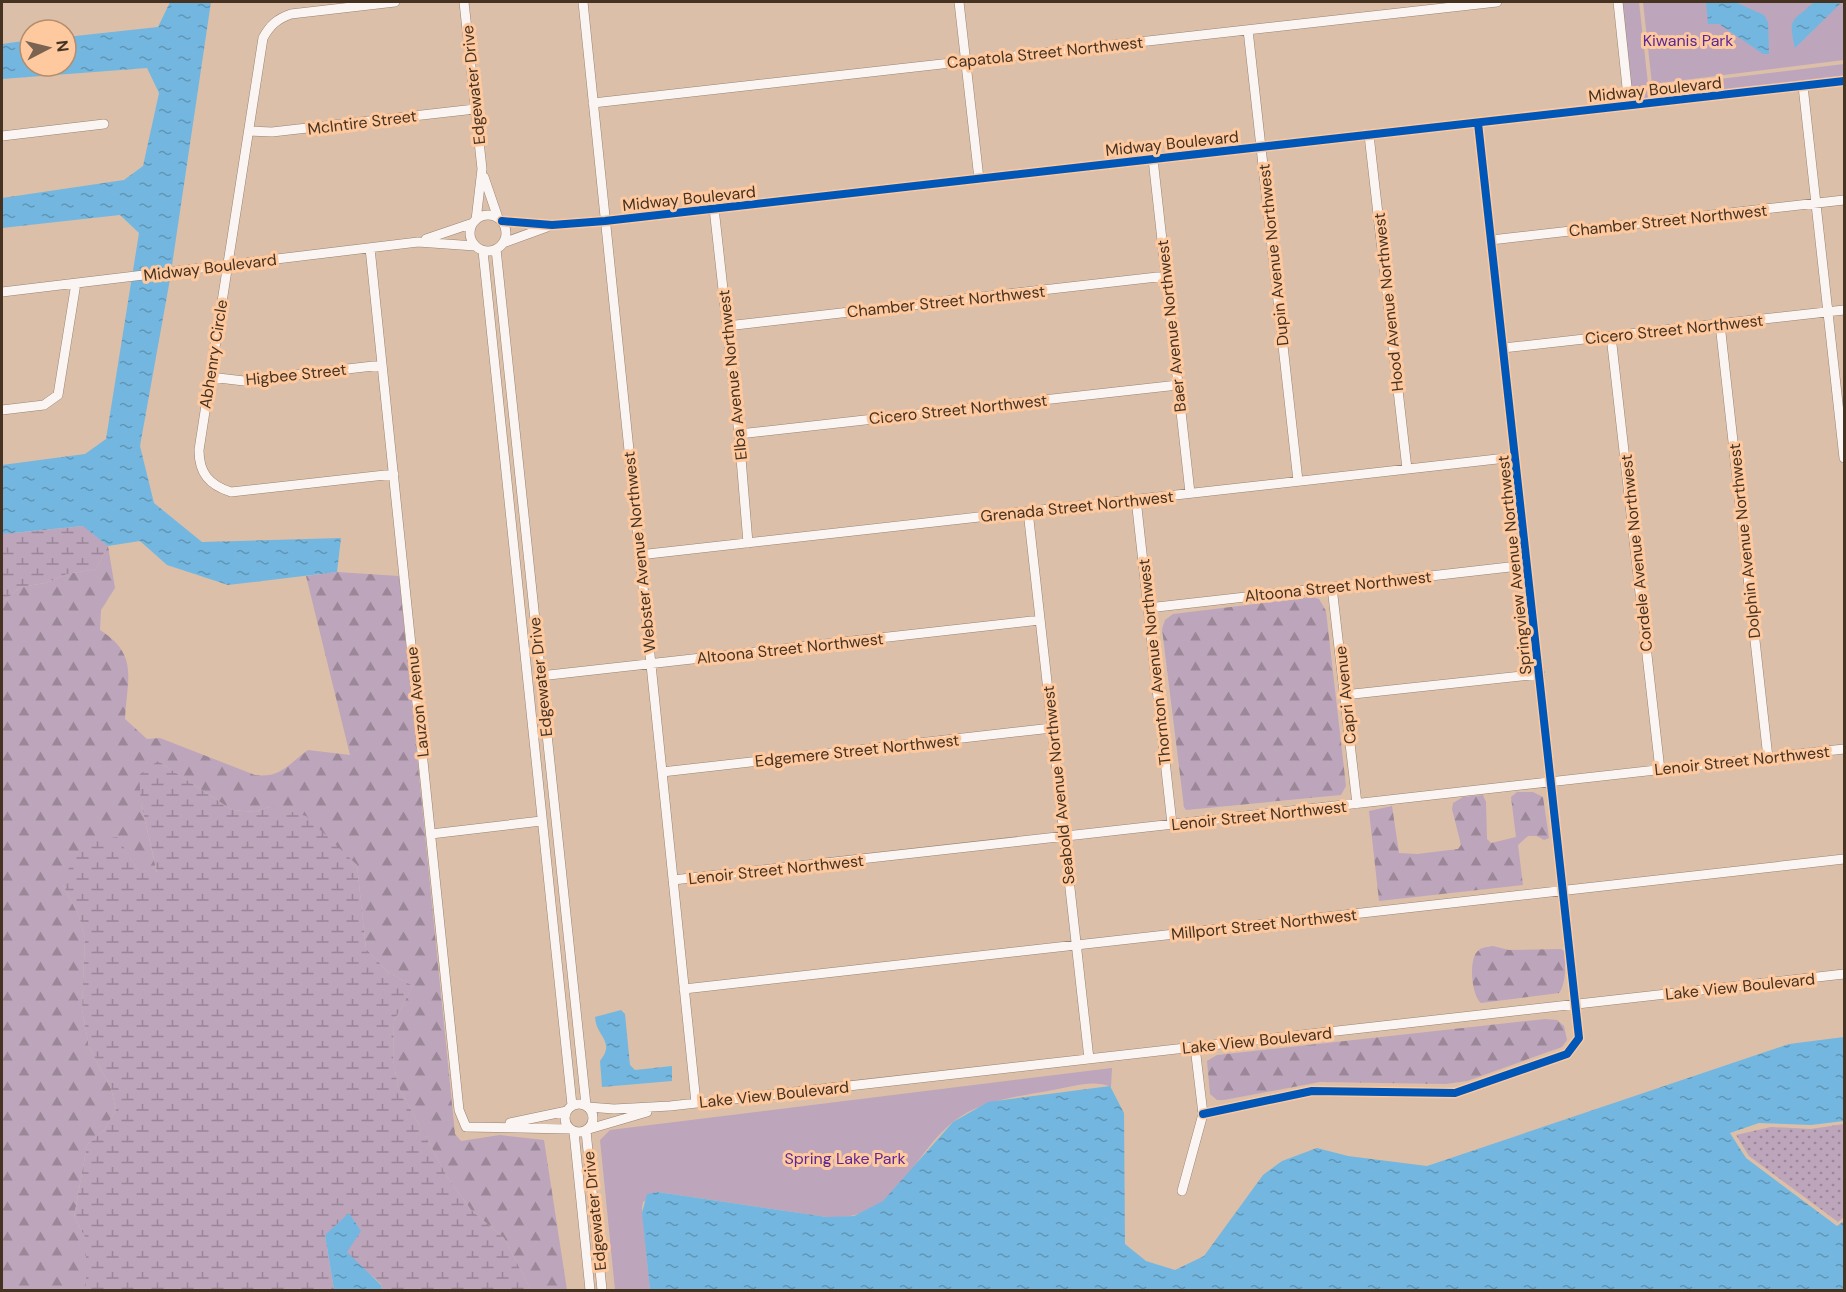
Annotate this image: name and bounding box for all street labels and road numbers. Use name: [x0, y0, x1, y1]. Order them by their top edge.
street label: Edgewater Drive: [457, 24, 490, 146]
street label: Capatola Street Northwest: [946, 32, 1144, 73]
street label: Midway Boulevard: [1587, 72, 1723, 107]
street label: McIntire Street: [306, 105, 418, 140]
street label: Midway Boulevard: [1104, 126, 1240, 161]
street label: Dupin Avenue Northwest: [1253, 163, 1294, 347]
street label: Midway Boulevard: [621, 181, 757, 216]
street label: Chamber Street Northwest: [1568, 200, 1768, 241]
street label: Hood Avenue Northwest: [1369, 212, 1408, 392]
street label: Baer Avenue Northwest: [1152, 239, 1191, 413]
street label: Midway Boulevard: [142, 249, 278, 286]
street label: Chamber Street Northwest: [846, 281, 1046, 322]
street label: Elba Avenue Northwest: [713, 289, 752, 461]
street label: Abhenry Circle: [195, 298, 232, 410]
street label: Cicero Street Northwest: [1584, 310, 1764, 349]
street label: Higbee Street: [244, 359, 348, 390]
street label: Cicero Street Northwest: [868, 390, 1048, 429]
street label: Dolphin Avenue Northwest: [1724, 442, 1765, 640]
street label: Webster Avenue Northwest: [618, 450, 661, 654]
street label: Cordele Avenue Northwest: [1616, 453, 1657, 653]
street label: Springview Avenue Northwest: [1493, 454, 1536, 676]
street label: Grenada Street Northwest: [979, 486, 1175, 527]
street label: Thornton Avenue Northwest: [1133, 558, 1176, 766]
street label: Altoona Street Northwest: [1244, 566, 1433, 607]
street label: Edgewater Drive: [524, 616, 557, 738]
street label: Altoona Street Northwest: [696, 628, 885, 669]
street label: Capri Avenue: [1330, 645, 1361, 745]
street label: Lauzon Avenue: [401, 646, 434, 758]
street label: Seabold Avenue Northwest: [1038, 684, 1079, 885]
street label: Edgemere Street Northwest: [754, 729, 960, 772]
street label: Lenoir Street Northwest: [1653, 741, 1831, 780]
street label: Lenoir Street Northwest: [1170, 796, 1348, 835]
street label: Lenoir Street Northwest: [687, 850, 865, 889]
street label: Millport Street Northwest: [1170, 904, 1358, 945]
street label: Lake View Boulevard: [1664, 968, 1816, 1005]
street label: Lake View Boulevard: [1181, 1022, 1333, 1059]
street label: Lake View Boulevard: [698, 1076, 850, 1113]
street label: Edgewater Drive: [578, 1150, 611, 1272]

